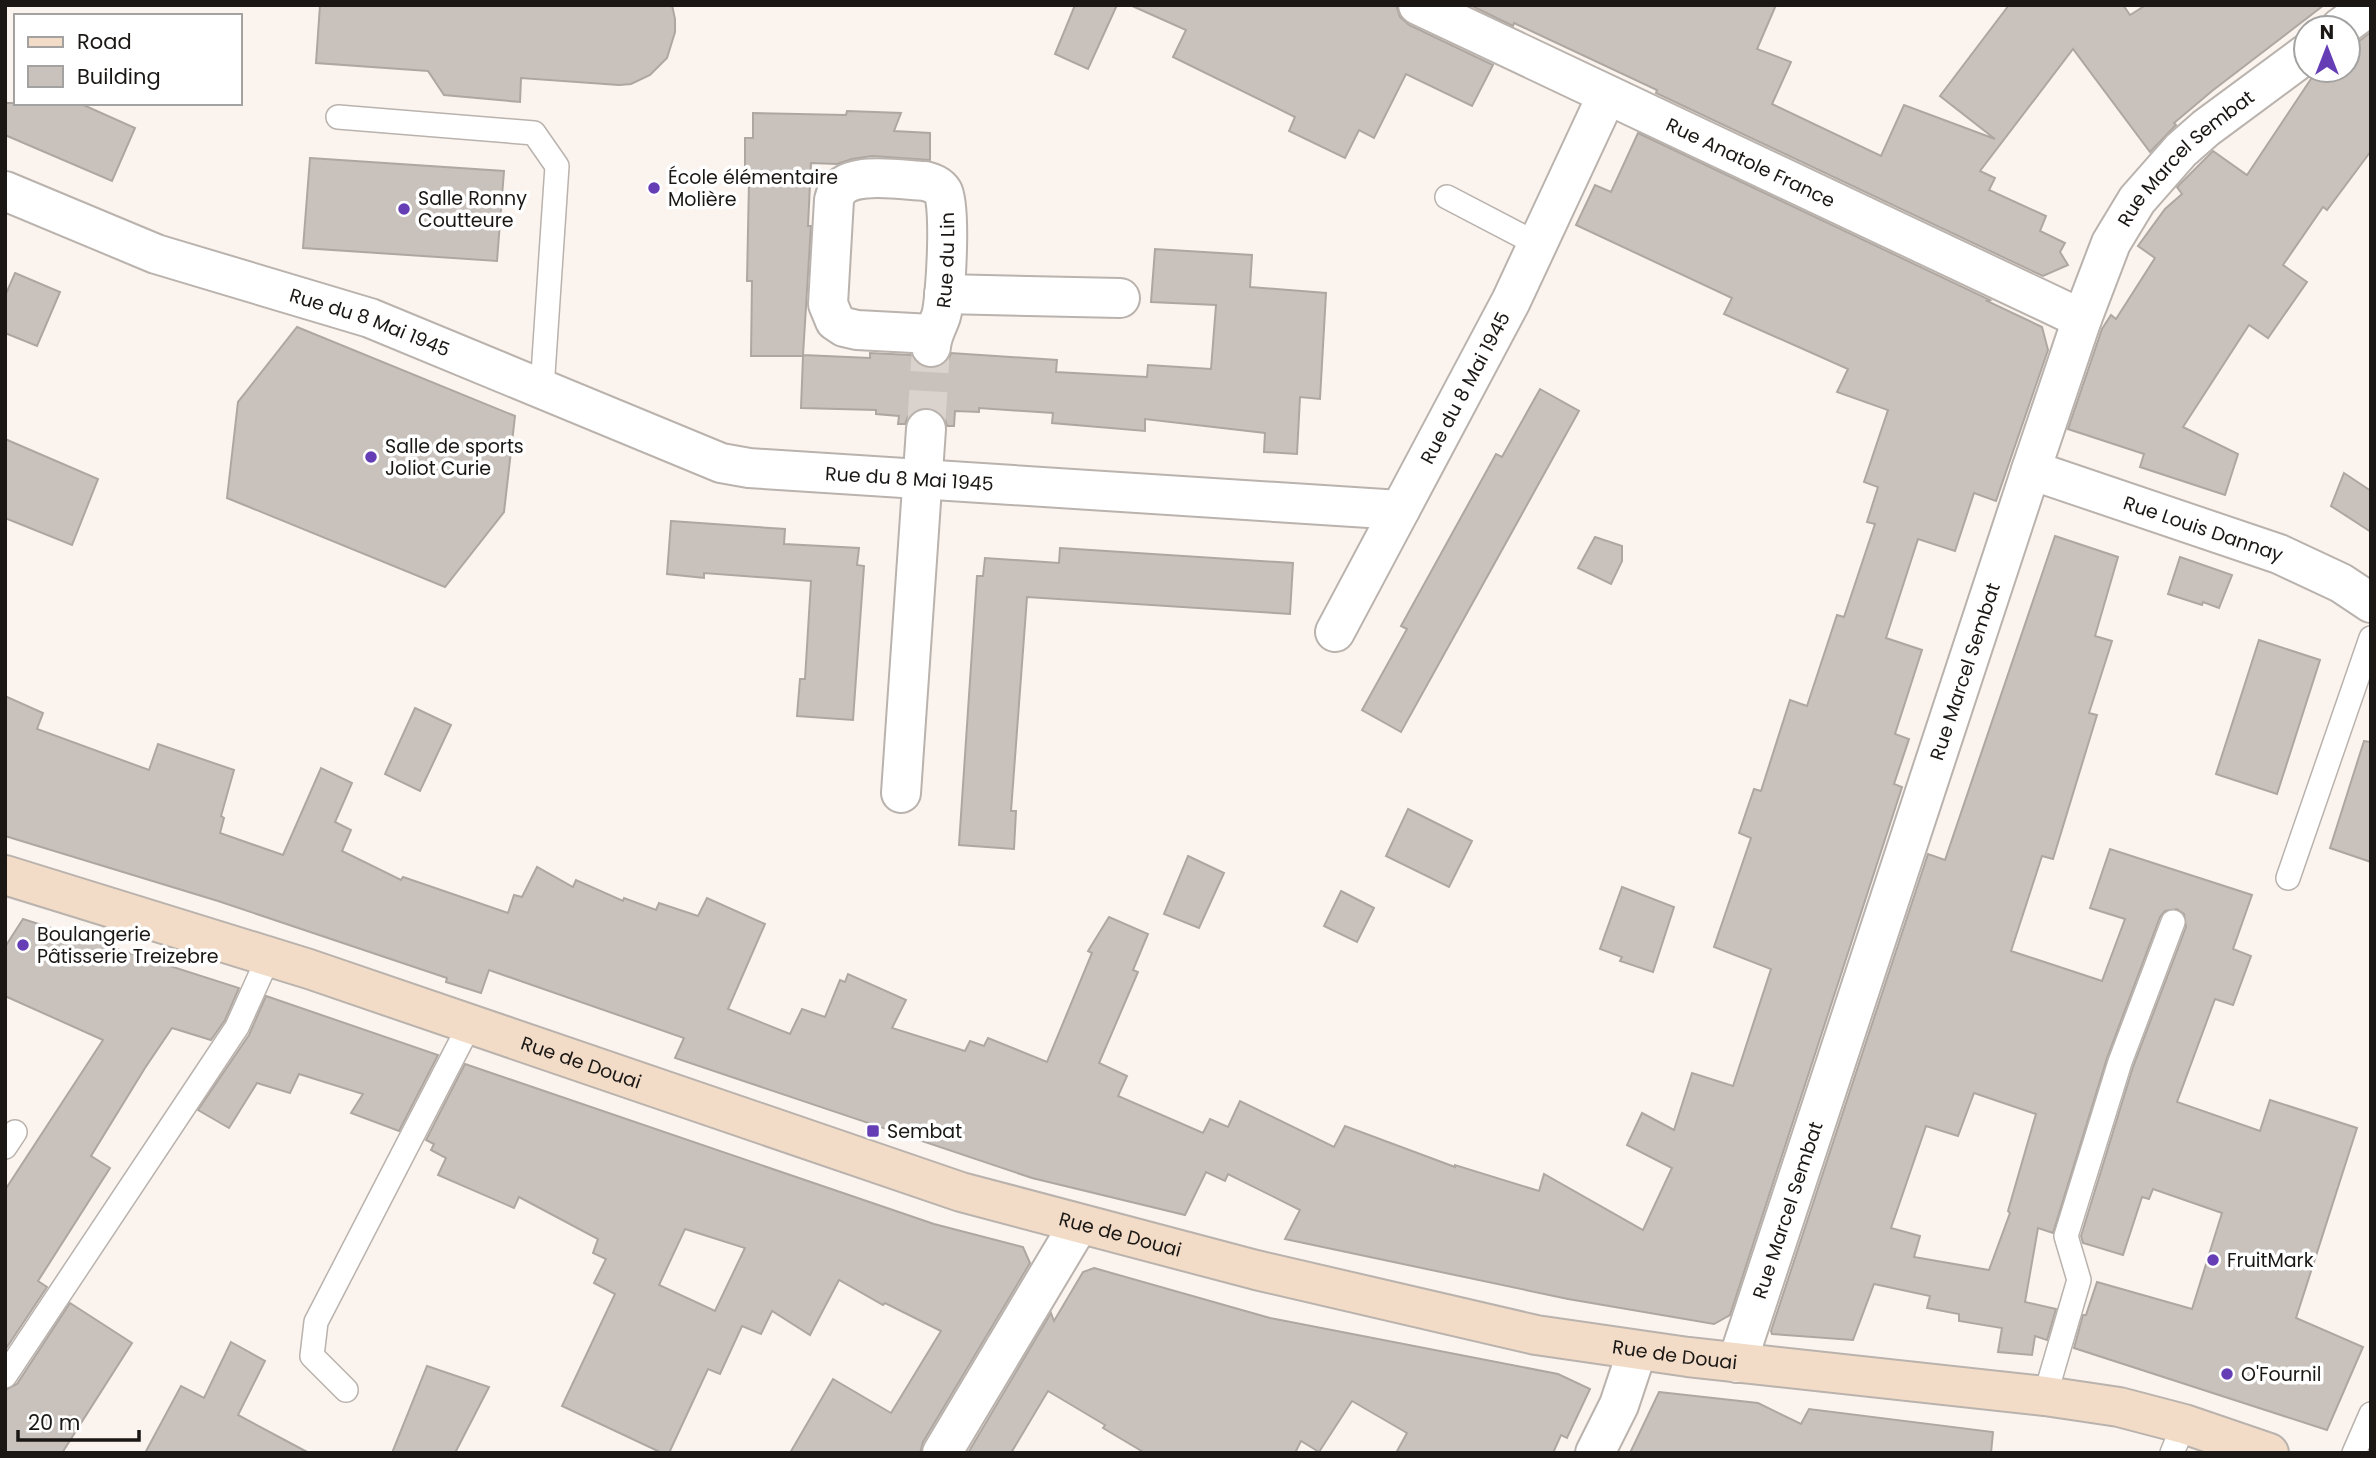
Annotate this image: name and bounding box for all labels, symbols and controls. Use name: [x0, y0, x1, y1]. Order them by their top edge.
legend: [14, 14, 242, 105]
north arrow: [2292, 14, 2362, 84]
text: N: [2320, 19, 2334, 46]
text: Road: [77, 27, 132, 56]
text: Building: [77, 62, 161, 91]
street label: Rue Marcel Sembat: [2111, 84, 2260, 232]
street label: Rue Anatole France: [1661, 111, 1839, 214]
place label: École élémentaire Molière: [668, 164, 838, 213]
marker: École élémentaire Molière: [646, 180, 662, 196]
place label: Salle Ronny Coutteure: [418, 185, 527, 234]
marker: Salle Ronny Coutteure: [396, 201, 412, 217]
street label: Rue du Lin: [930, 212, 961, 310]
street label: Rue du 8 Mai 1945: [286, 282, 454, 364]
street label: Rue du 8 Mai 1945: [1414, 307, 1517, 469]
place label: Salle de sports Joliot Curie: [385, 433, 524, 482]
marker: Salle de sports Joliot Curie: [363, 449, 379, 465]
street label: Rue du 8 Mai 1945: [824, 460, 995, 498]
street label: Rue Louis Dannay: [2120, 489, 2287, 569]
street label: Rue Marcel Sembat: [1923, 579, 2007, 764]
place label: Boulangerie Pâtisserie Treizebre: [37, 921, 219, 970]
marker: Boulangerie Pâtisserie Treizebre: [15, 937, 31, 953]
street label: Rue de Douai: [517, 1030, 645, 1096]
place label: Sembat: [887, 1118, 962, 1145]
street label: Rue Marcel Sembat: [1746, 1118, 1830, 1302]
marker: Sembat: [865, 1123, 881, 1139]
street label: Rue de Douai: [1056, 1205, 1184, 1264]
place label: FruitMark: [2227, 1247, 2314, 1274]
marker: FruitMark: [2205, 1252, 2221, 1268]
street label: Rue de Douai: [1611, 1333, 1738, 1376]
place label: O'Fournil: [2241, 1361, 2321, 1388]
marker: O'Fournil: [2219, 1366, 2235, 1382]
scale bar: [18, 1398, 138, 1442]
text: 20 m: [28, 1408, 81, 1437]

